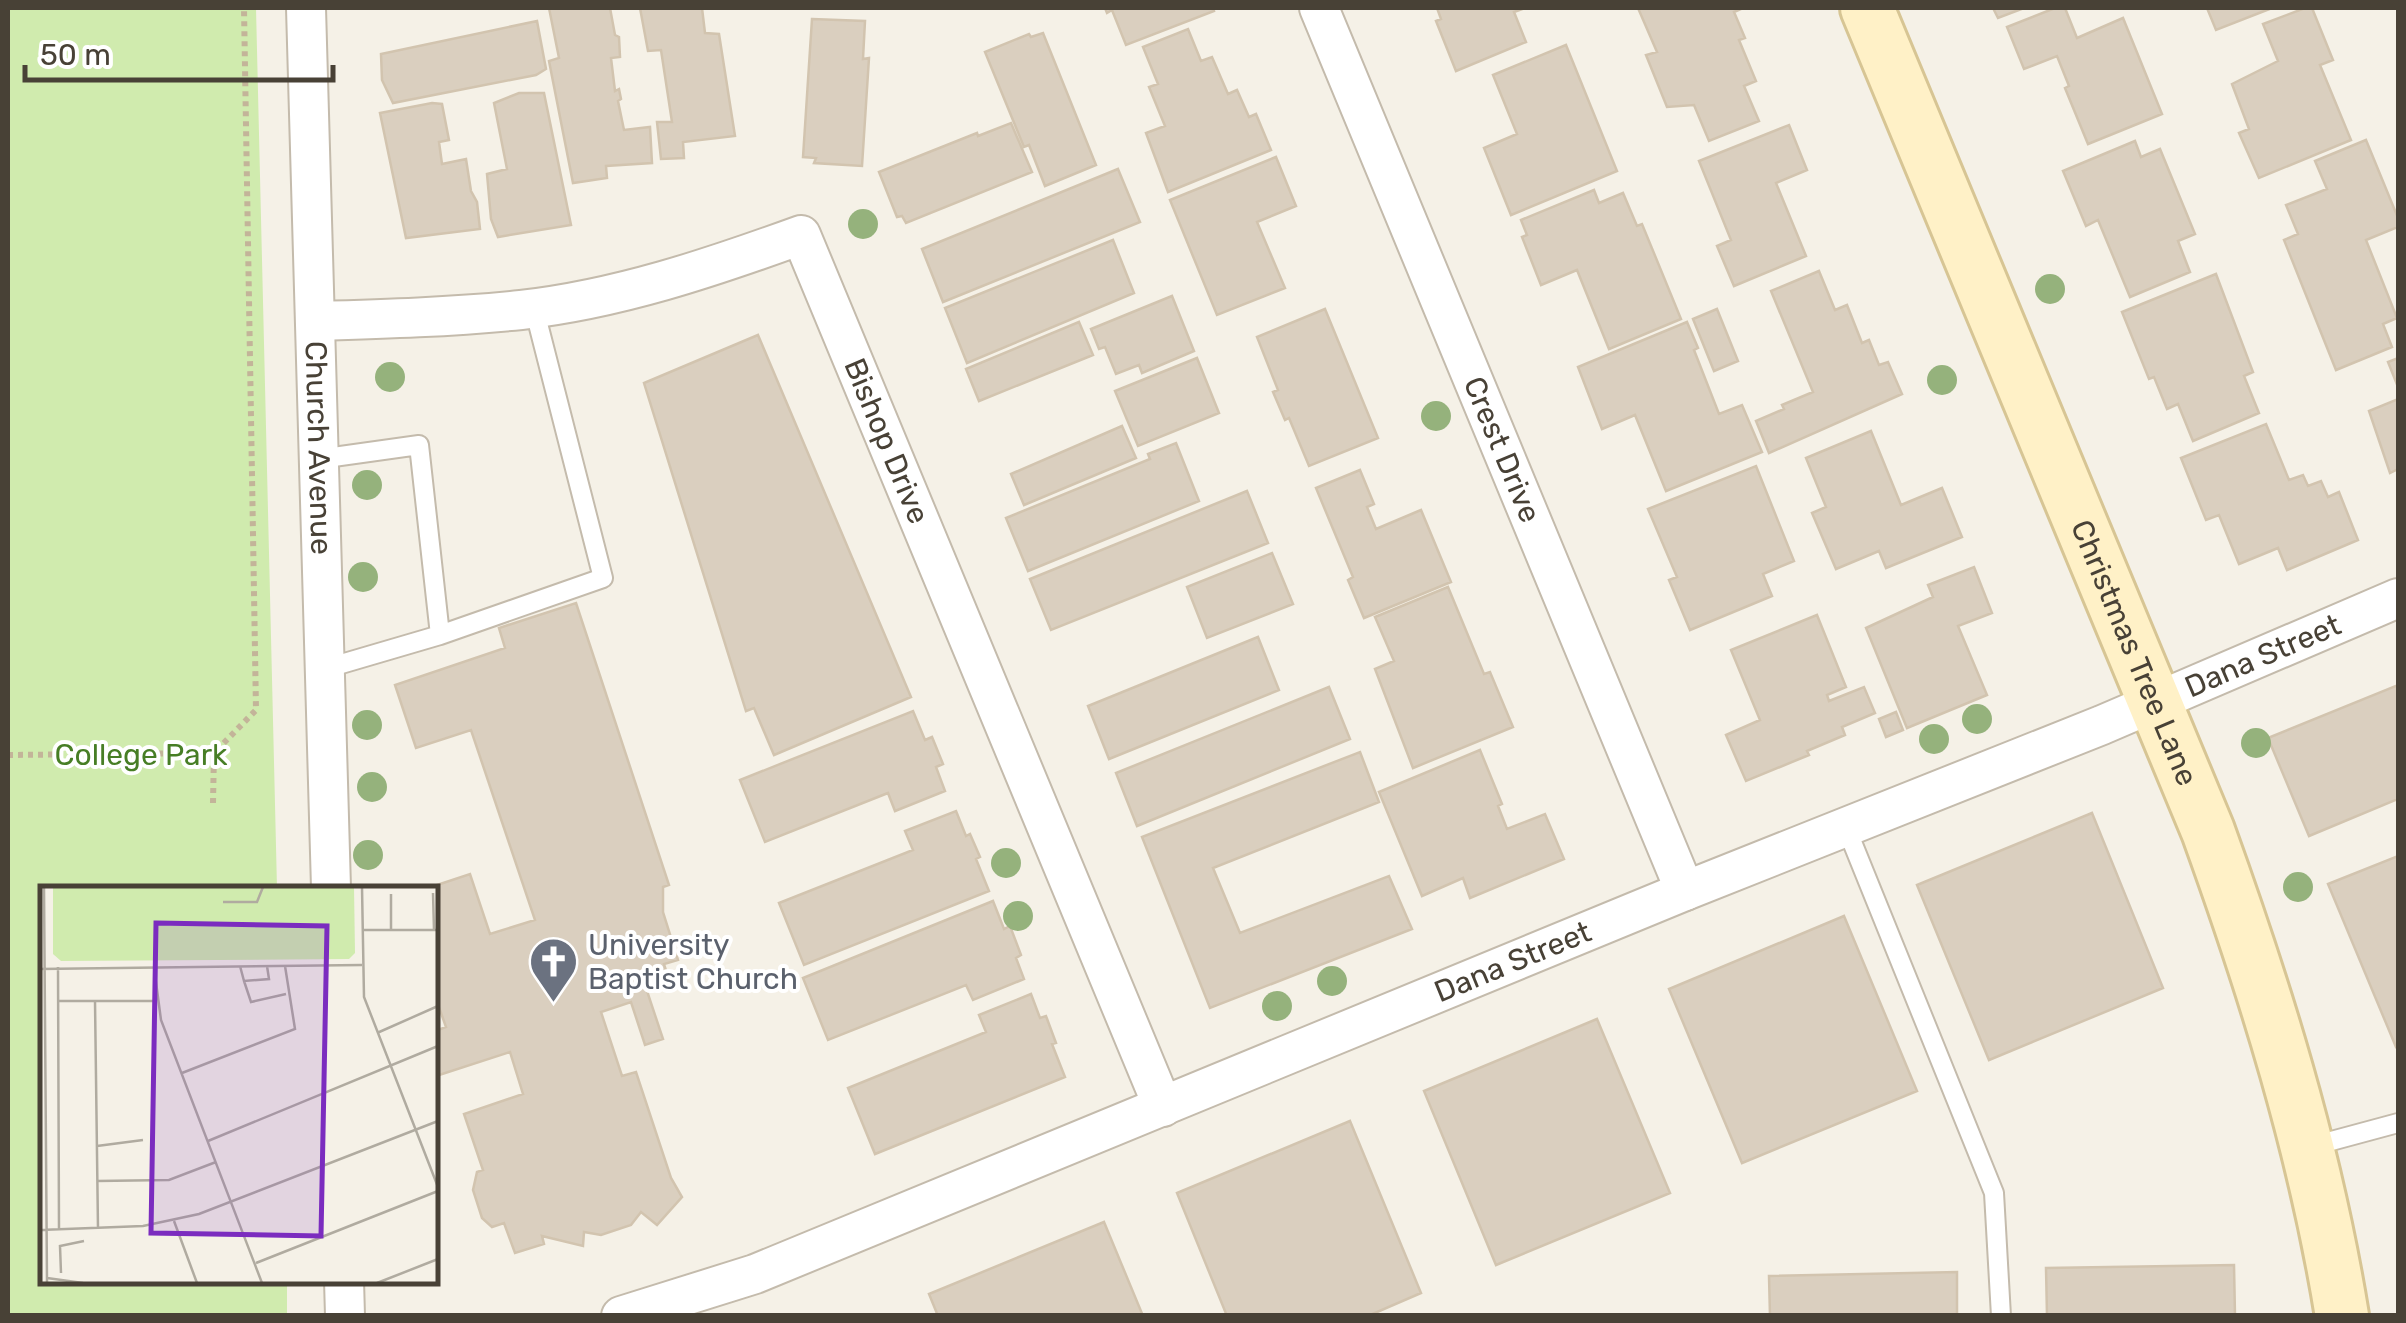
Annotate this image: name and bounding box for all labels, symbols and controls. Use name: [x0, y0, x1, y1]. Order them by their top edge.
scale bar: [25, 20, 332, 82]
text: 50 m: [40, 37, 111, 73]
street label: Church Avenue: [297, 340, 340, 555]
street label: Bishop Drive: [836, 353, 937, 529]
street label: Crest Drive: [1456, 371, 1548, 528]
street label: Christmas Tree Lane: [2063, 514, 2205, 791]
street label: Dana Street: [2179, 607, 2346, 705]
park label: College Park: [54, 737, 228, 773]
inset map: [40, 886, 438, 1283]
street label: Dana Street: [1429, 914, 1597, 1010]
place label: University Baptist Church: [588, 927, 798, 997]
church icon: University Baptist Church: [527, 936, 579, 1004]

